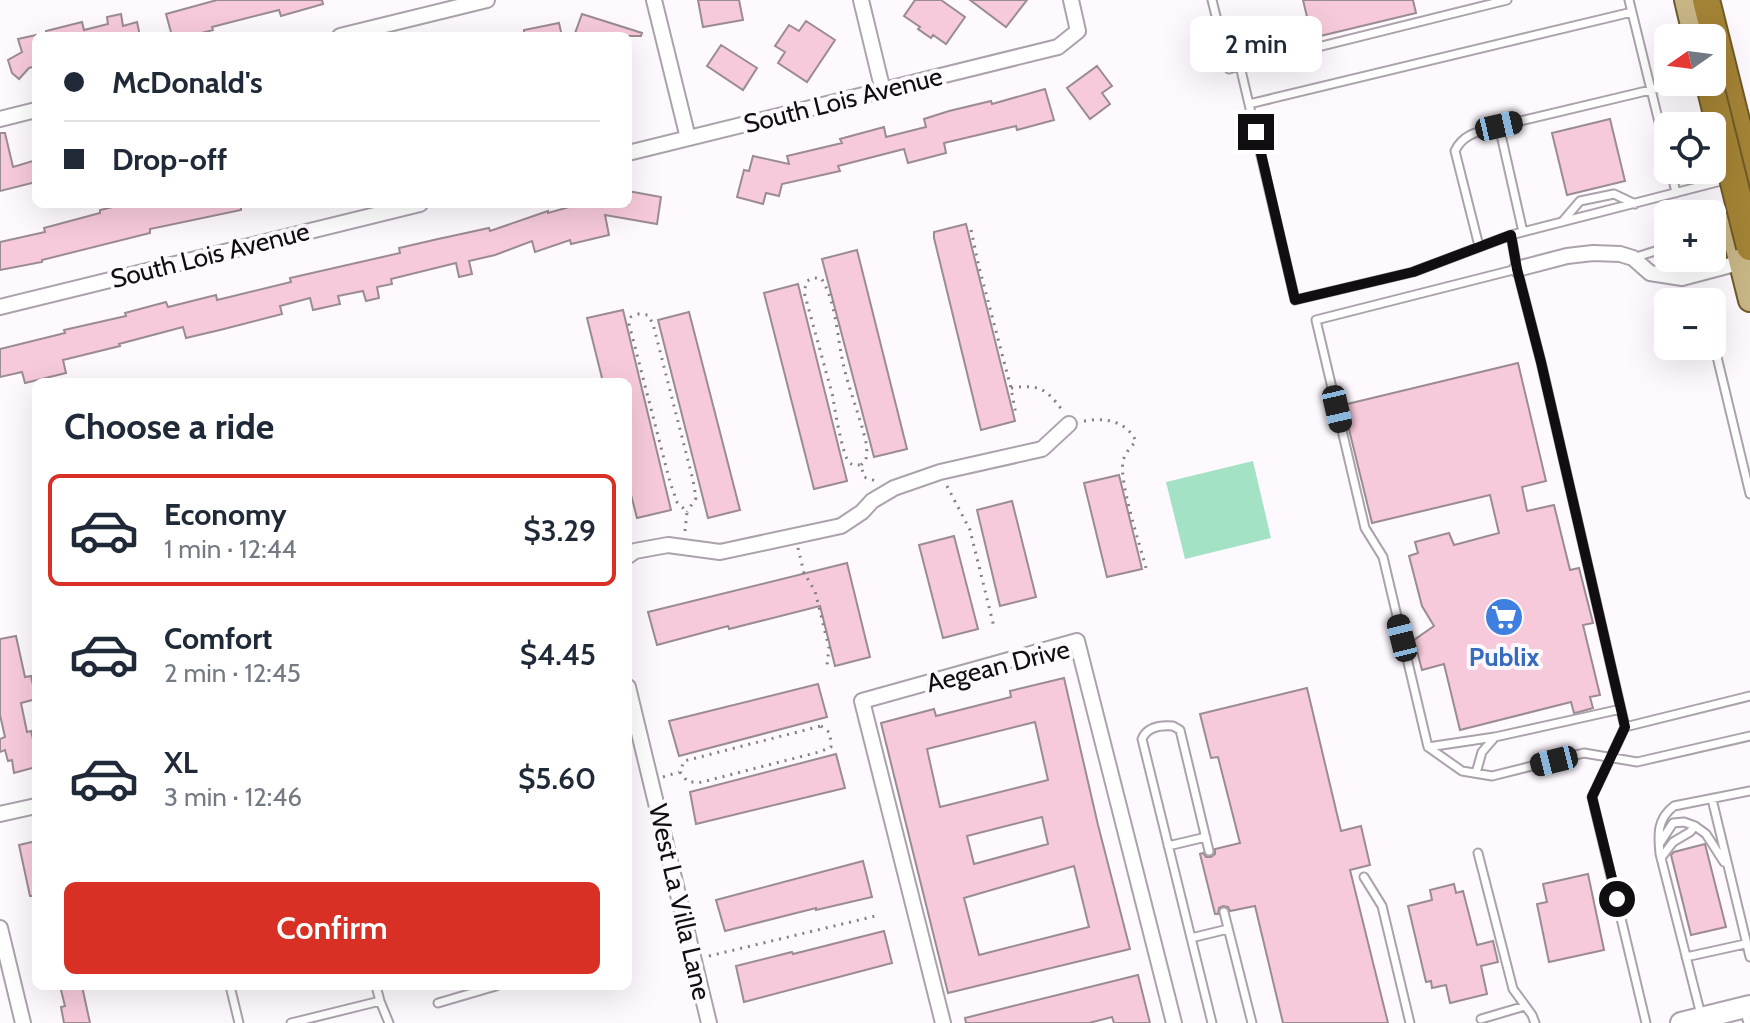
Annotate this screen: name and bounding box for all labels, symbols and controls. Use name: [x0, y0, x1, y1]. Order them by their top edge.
callout: 2 min: [1190, 16, 1322, 72]
north arrow: [1654, 24, 1726, 96]
map controls: [1654, 24, 1726, 360]
text: 2 min: [1225, 28, 1287, 60]
street label: South Lois Avenue: [740, 60, 946, 140]
text: McDonald's: [112, 64, 263, 101]
car: [1473, 109, 1525, 143]
button: locate: [1654, 112, 1726, 184]
route end: [1238, 114, 1274, 150]
text: Drop-off: [112, 141, 227, 178]
button: +: [1654, 200, 1726, 272]
street label: South Lois Avenue: [107, 215, 313, 295]
button: −: [1654, 288, 1726, 360]
car: [1320, 383, 1354, 435]
text: Choose a ride: [64, 404, 274, 448]
icon: car: [68, 494, 140, 566]
text: Economy: [164, 496, 287, 533]
text: $3.29: [523, 512, 596, 549]
text: 1 min · 12:44: [164, 533, 297, 565]
supermarket icon: Publix: [1483, 596, 1525, 638]
car: [1385, 612, 1419, 664]
icon: car: [68, 618, 140, 690]
text: Comfort: [164, 620, 272, 657]
street label: Aegean Drive: [923, 633, 1073, 699]
text: $4.45: [520, 636, 596, 673]
place label: Publix: [1469, 641, 1539, 673]
text: 2 min · 12:45: [164, 657, 301, 689]
icon: car: [68, 742, 140, 814]
text: XL: [164, 744, 198, 781]
car: [1528, 744, 1580, 778]
text: $5.60: [518, 760, 596, 797]
text: 3 min · 12:46: [164, 781, 302, 813]
street label: West La Villa Lane: [642, 801, 718, 1003]
route start: [1599, 881, 1635, 917]
button: Confirm: [64, 882, 600, 974]

